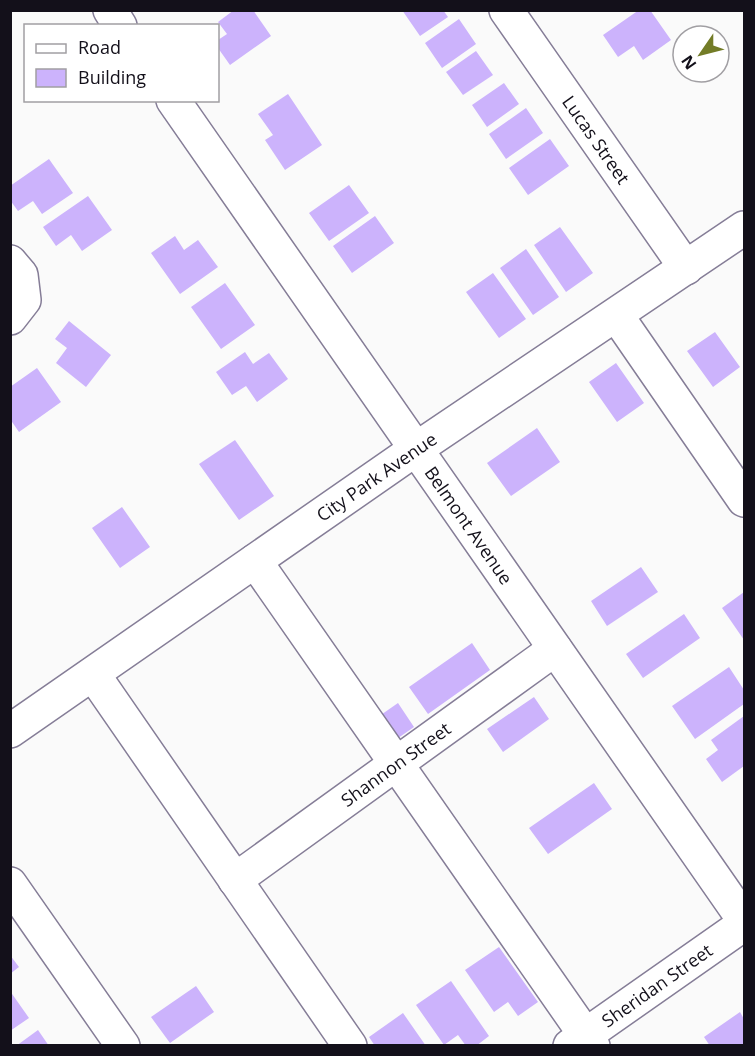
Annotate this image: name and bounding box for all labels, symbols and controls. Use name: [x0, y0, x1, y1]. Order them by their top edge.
legend: [24, 24, 219, 102]
north arrow: [671, 24, 731, 84]
text: Road: [78, 35, 121, 59]
text: N: [676, 51, 701, 74]
text: Building: [78, 65, 146, 89]
street label: Lucas Street: [557, 91, 636, 189]
street label: City Park Avenue: [312, 427, 441, 527]
street label: Belmont Avenue: [420, 461, 518, 589]
street label: Shannon Street: [336, 716, 455, 812]
street label: Sheridan Street: [597, 938, 717, 1032]

